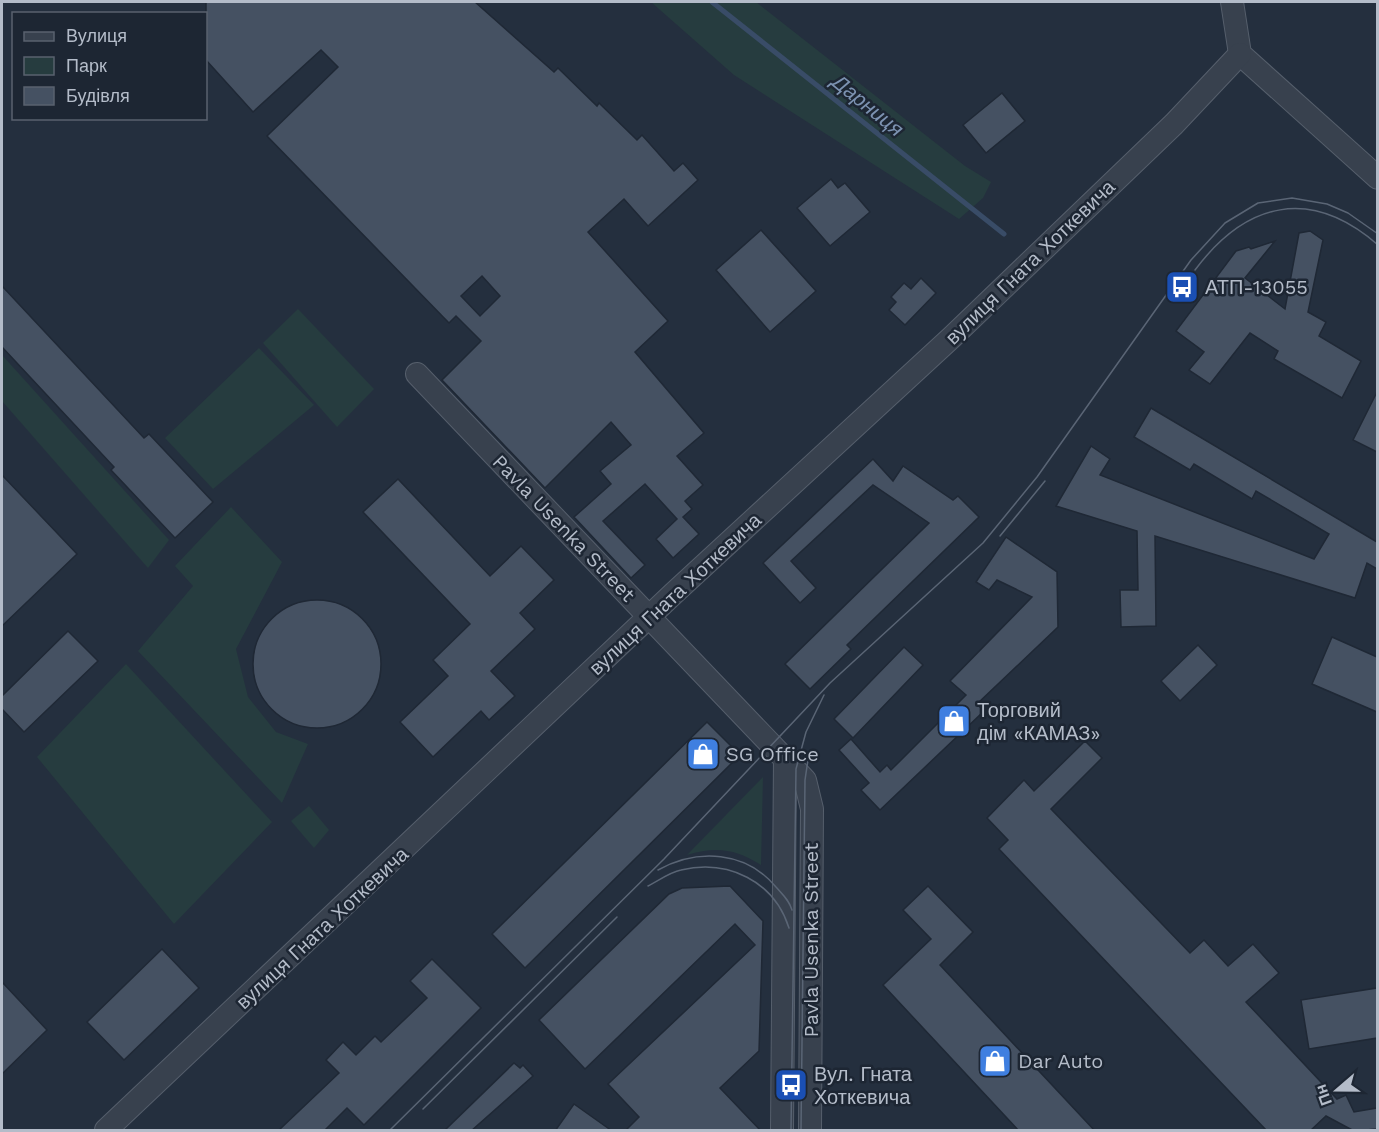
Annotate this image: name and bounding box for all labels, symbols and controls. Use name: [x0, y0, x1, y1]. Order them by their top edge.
legend: [12, 12, 207, 120]
text: Вулиця: [66, 25, 127, 46]
text: Парк: [66, 55, 107, 76]
water label: Дарниця: [826, 67, 909, 141]
text: Будівля: [66, 85, 130, 106]
street label: вулиця Гната Хоткевича: [940, 174, 1120, 349]
bus stop icon: АТП-13055: [1164, 269, 1200, 305]
place label: АТП-13055: [1205, 275, 1308, 299]
street label: Pavla Usenka Street: [488, 450, 641, 607]
street label: вулиця Гната Хоткевича: [584, 507, 767, 680]
place label: Торговий дім «КАМАЗ»: [977, 698, 1100, 745]
shop icon: Торговий дім «КАМАЗ»: [936, 703, 972, 739]
shop icon: SG Office: [685, 736, 721, 772]
place label: SG Office: [726, 742, 819, 766]
street label: вулиця Гната Хоткевича: [231, 841, 414, 1014]
street label: Pavla Usenka Street: [799, 842, 823, 1037]
shop icon: Dar Auto: [977, 1043, 1013, 1079]
place label: Dar Auto: [1018, 1049, 1103, 1073]
north arrow: [1307, 1060, 1367, 1120]
place label: Вул. Гната Хоткевича: [814, 1062, 913, 1109]
bus stop icon: Вул. Гната Хоткевича: [773, 1067, 809, 1103]
text: Пн: [1311, 1082, 1336, 1108]

